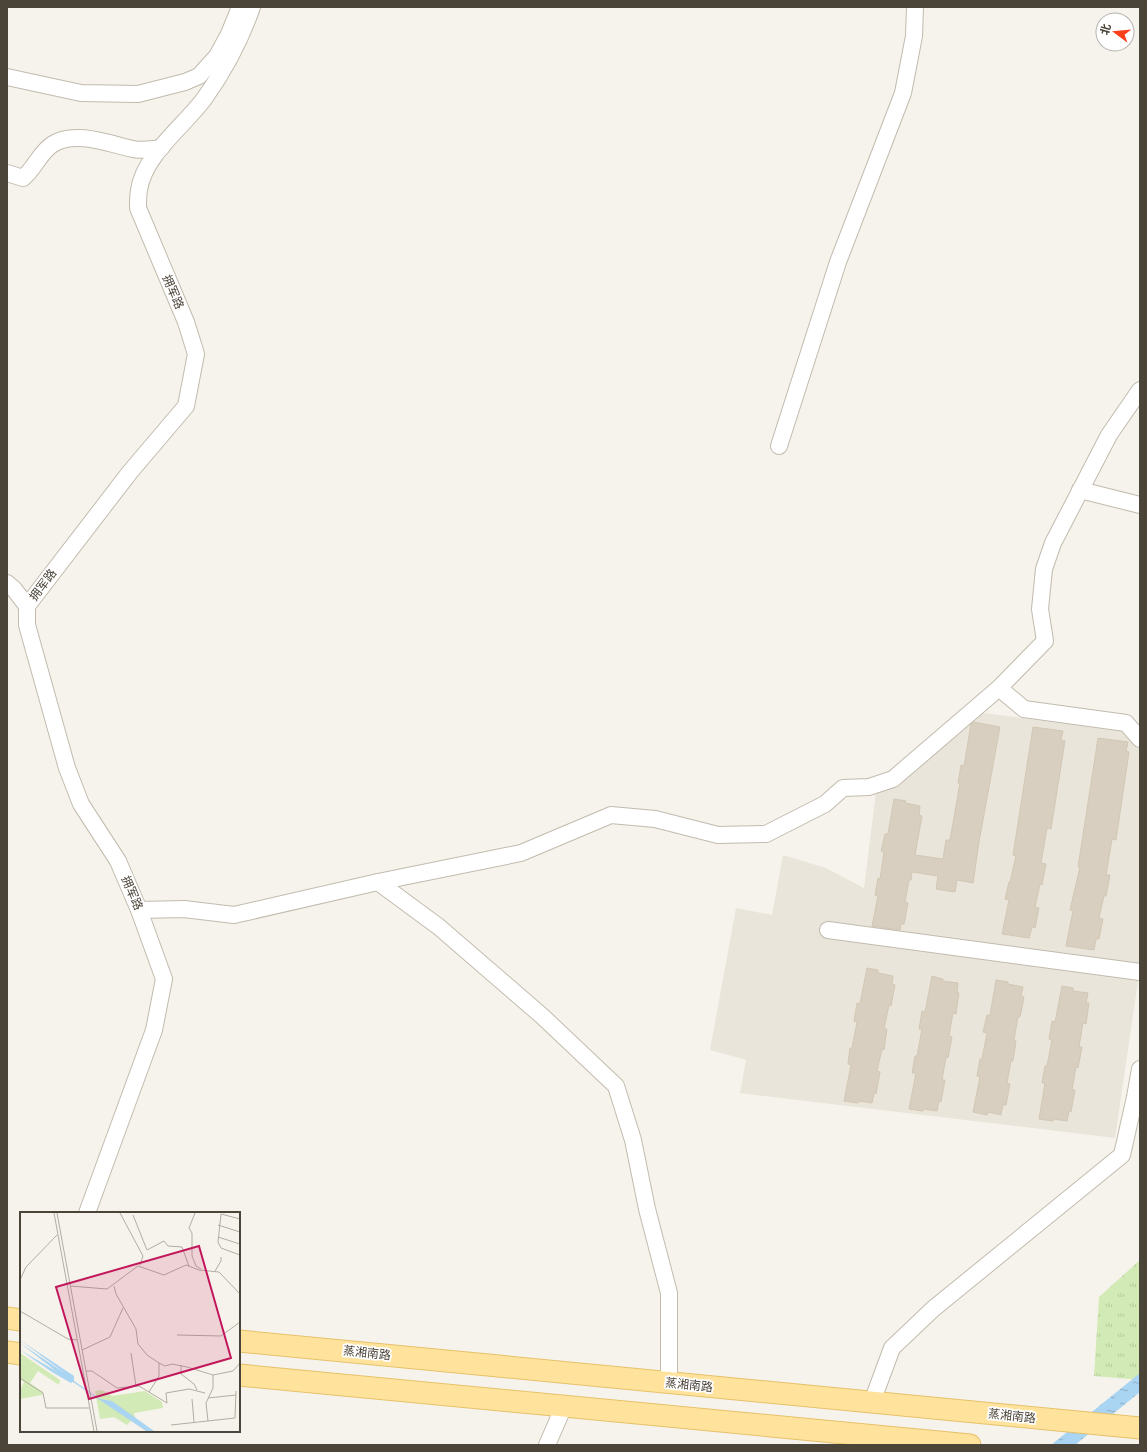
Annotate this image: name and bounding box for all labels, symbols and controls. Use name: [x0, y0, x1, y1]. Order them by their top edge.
north arrow: [1095, 12, 1135, 52]
text: 北: [1096, 22, 1115, 37]
street label: 拥军路: [158, 272, 188, 312]
street label: 拥军路: [25, 565, 61, 605]
street label: 拥军路: [117, 873, 147, 913]
inset map: [20, 1212, 240, 1432]
street label: 蒸湘南路: [342, 1342, 392, 1364]
street label: 蒸湘南路: [664, 1374, 714, 1396]
street label: 蒸湘南路: [987, 1405, 1037, 1427]

